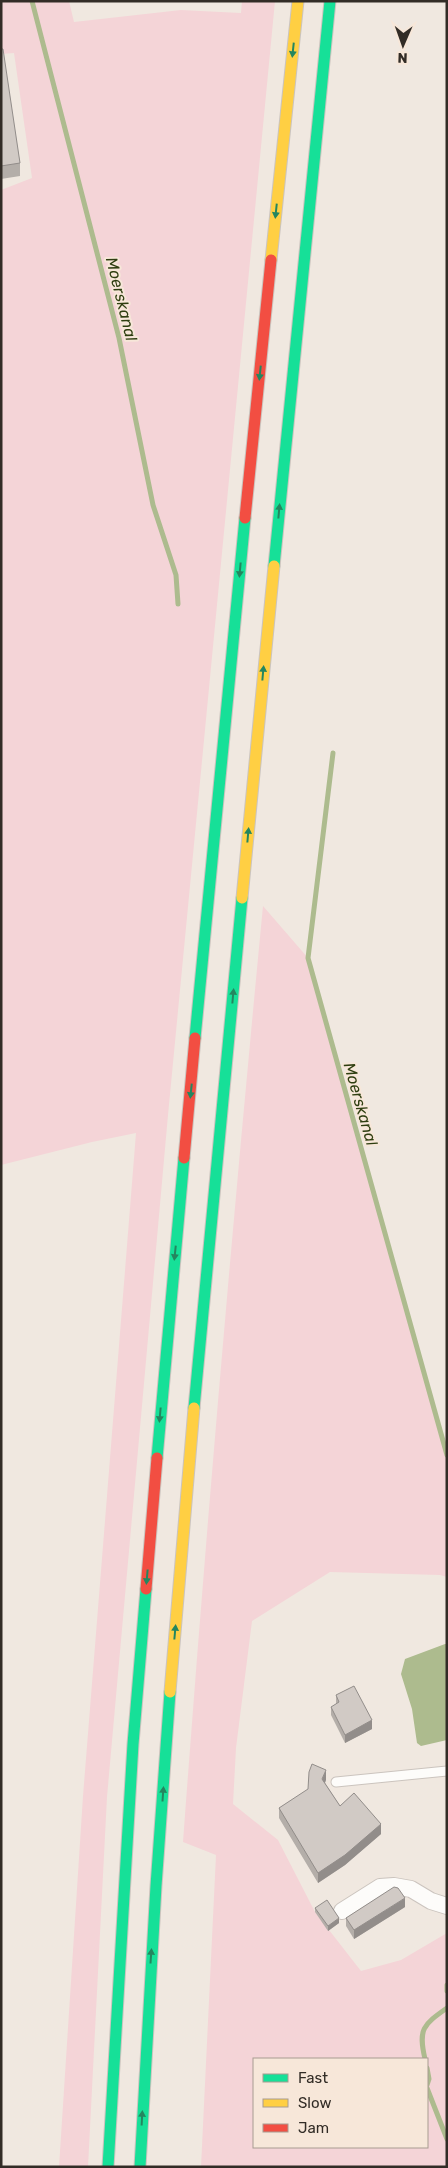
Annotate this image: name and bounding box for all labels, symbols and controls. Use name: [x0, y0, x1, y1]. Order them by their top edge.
north arrow: [378, 20, 428, 70]
one-way arrow: [289, 42, 297, 58]
text: N: [397, 49, 408, 66]
one-way arrow: [272, 204, 280, 220]
water label: Moerskanal: [102, 255, 141, 344]
one-way arrow: [256, 365, 264, 381]
one-way arrow: [275, 503, 283, 519]
one-way arrow: [236, 562, 244, 578]
one-way arrow: [260, 665, 268, 681]
one-way arrow: [244, 826, 252, 842]
one-way arrow: [229, 988, 237, 1004]
water label: Moerskanal: [340, 1060, 382, 1149]
one-way arrow: [187, 1083, 195, 1099]
one-way arrow: [171, 1245, 179, 1261]
one-way arrow: [156, 1407, 164, 1423]
one-way arrow: [143, 1569, 151, 1585]
one-way arrow: [171, 1623, 179, 1639]
one-way arrow: [159, 1785, 167, 1801]
one-way arrow: [148, 1948, 156, 1964]
legend: [253, 2058, 428, 2148]
text: Fast: [298, 2069, 328, 2087]
text: Slow: [298, 2094, 331, 2112]
one-way arrow: [138, 2110, 146, 2126]
text: Jam: [298, 2119, 329, 2137]

